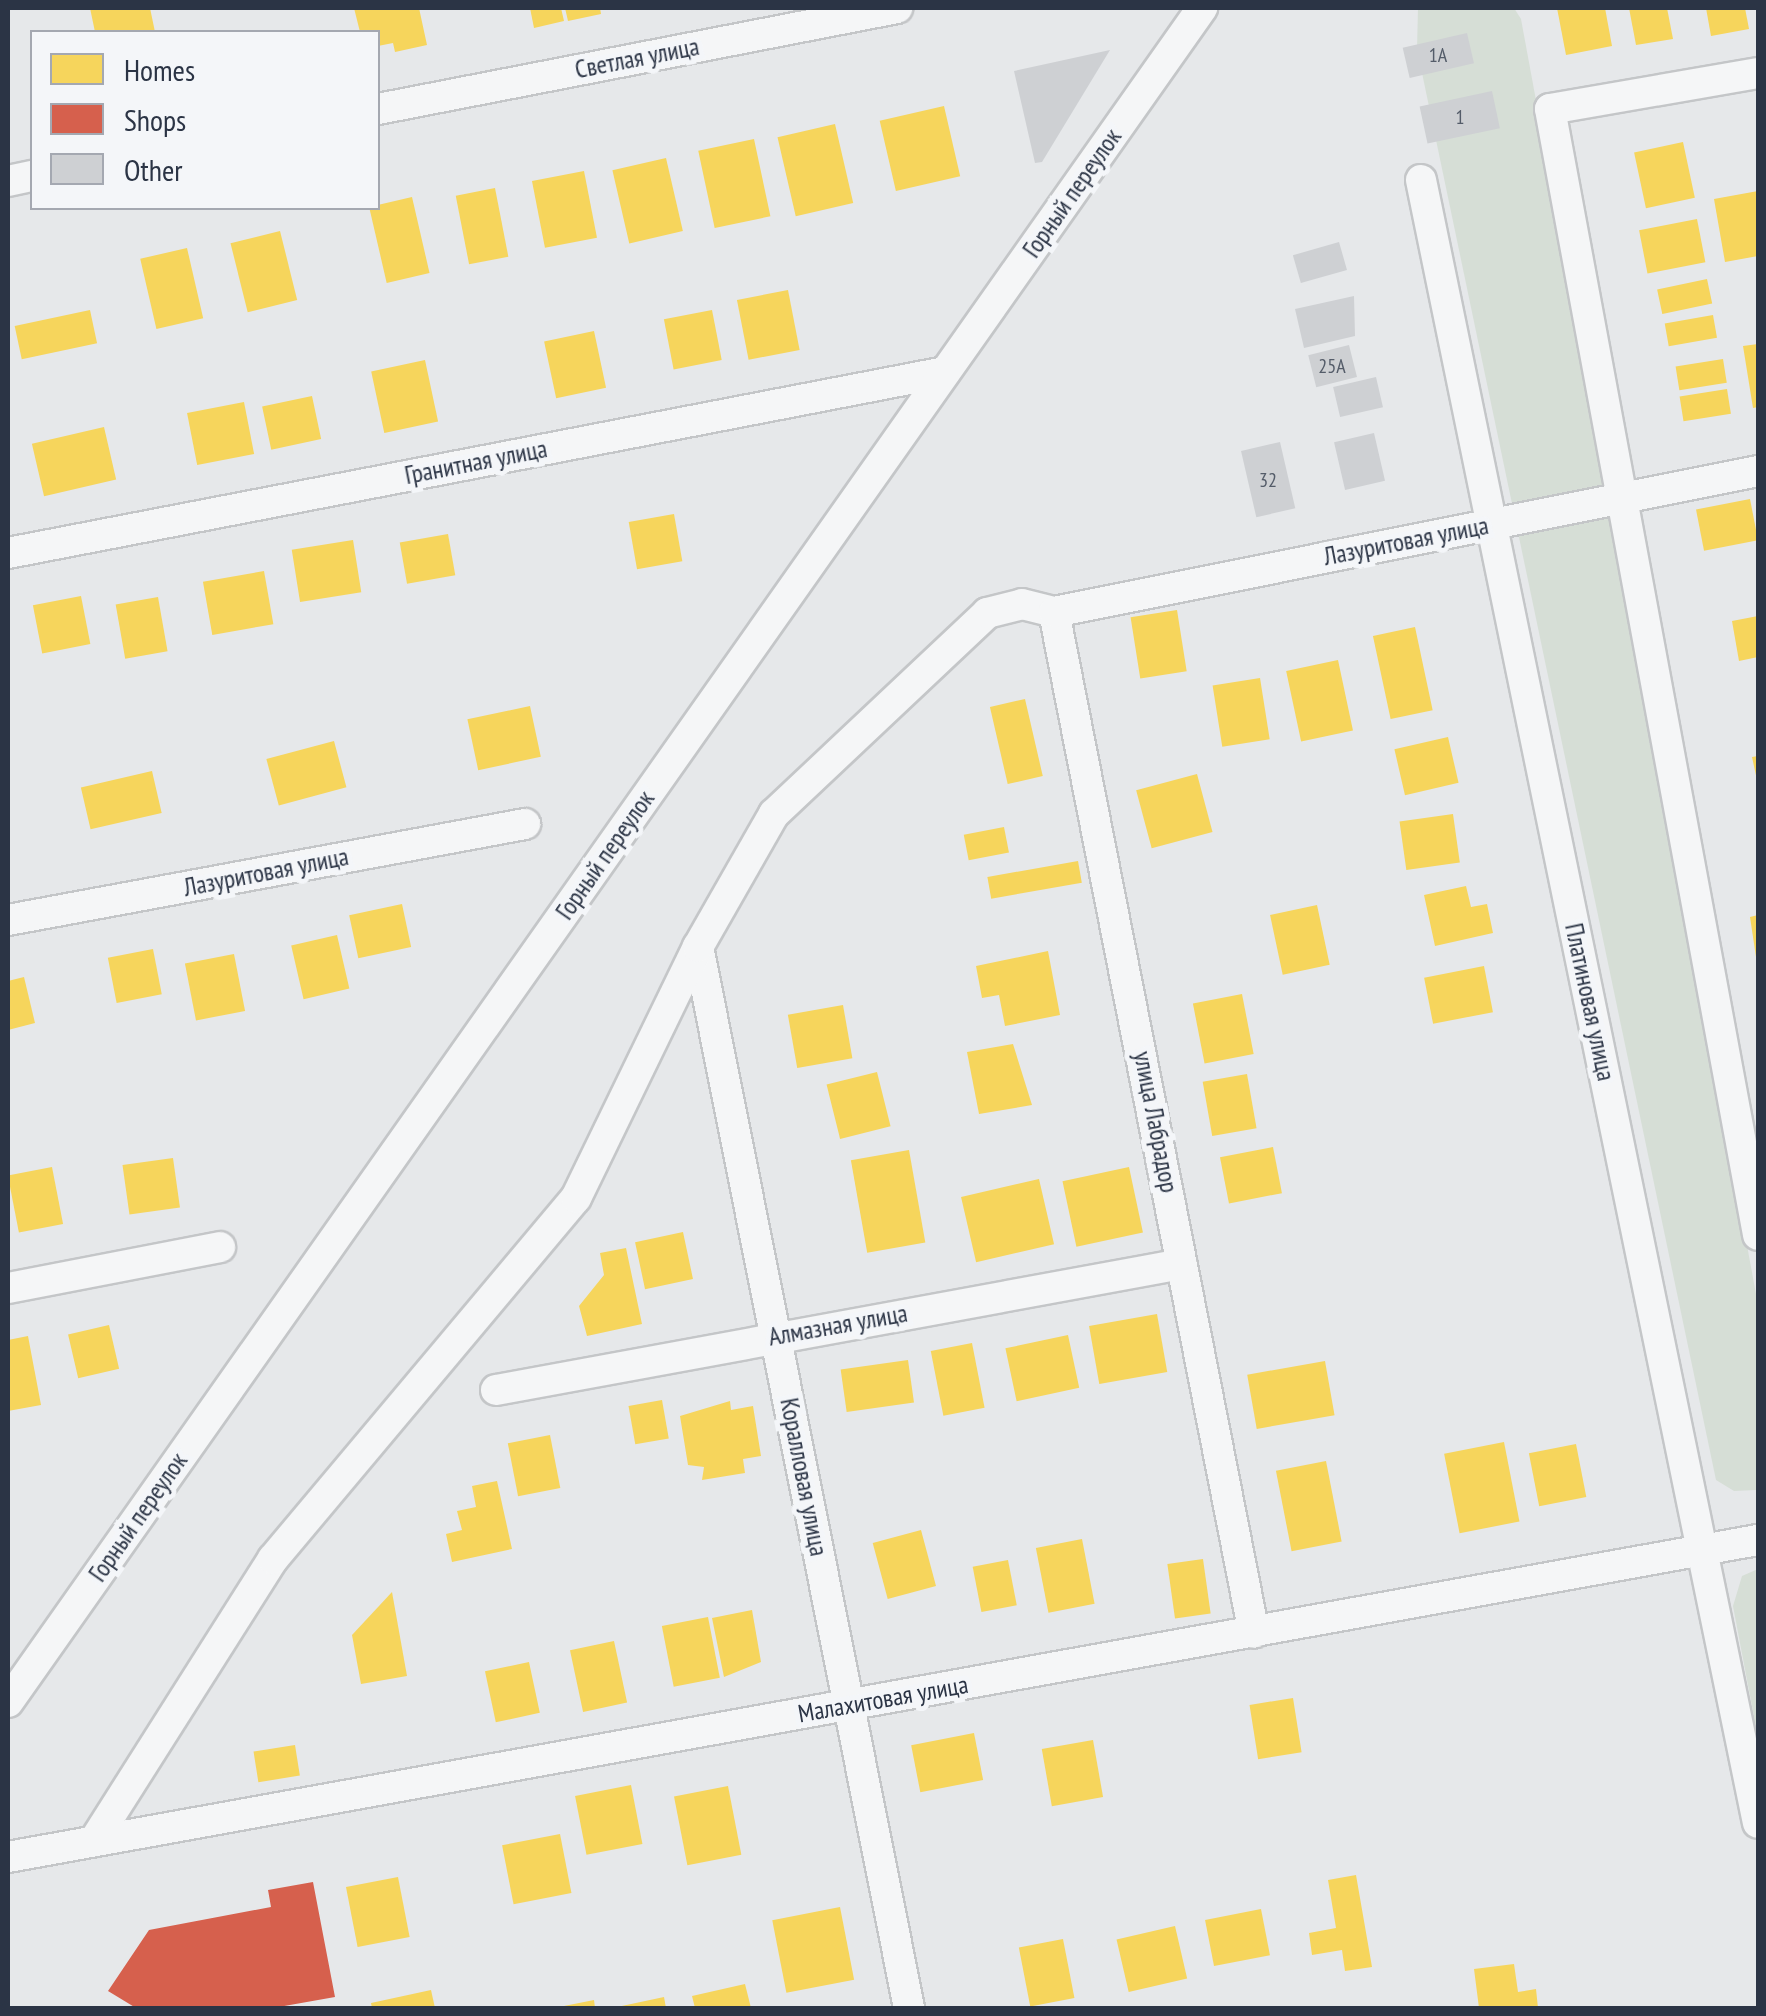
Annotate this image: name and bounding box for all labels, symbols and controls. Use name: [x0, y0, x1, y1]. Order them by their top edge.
legend: [30, 30, 380, 210]
street label: Светлая улица: [572, 31, 702, 85]
house number: 1А: [1429, 43, 1447, 67]
text: Homes: [124, 50, 195, 89]
text: Shops: [124, 100, 186, 139]
house number: 1: [1456, 105, 1464, 129]
street label: Горный переулок: [1017, 123, 1127, 263]
text: Other: [124, 150, 183, 189]
house number: 25А: [1318, 354, 1346, 378]
street label: Гранитная улица: [402, 433, 550, 491]
house number: 32: [1259, 468, 1277, 492]
street label: Лазуритовая улица: [1321, 510, 1491, 572]
street label: Горный переулок: [550, 785, 660, 925]
street label: Лазуритовая улица: [181, 841, 351, 903]
street label: Платиновая улица: [1559, 920, 1621, 1084]
street label: улица Лабрадор: [1128, 1049, 1184, 1195]
street label: Алмазная улица: [766, 1298, 910, 1352]
street label: Коралловая улица: [774, 1395, 834, 1559]
street label: Горный переулок: [83, 1447, 193, 1587]
street label: Малахитовая улица: [796, 1669, 970, 1729]

